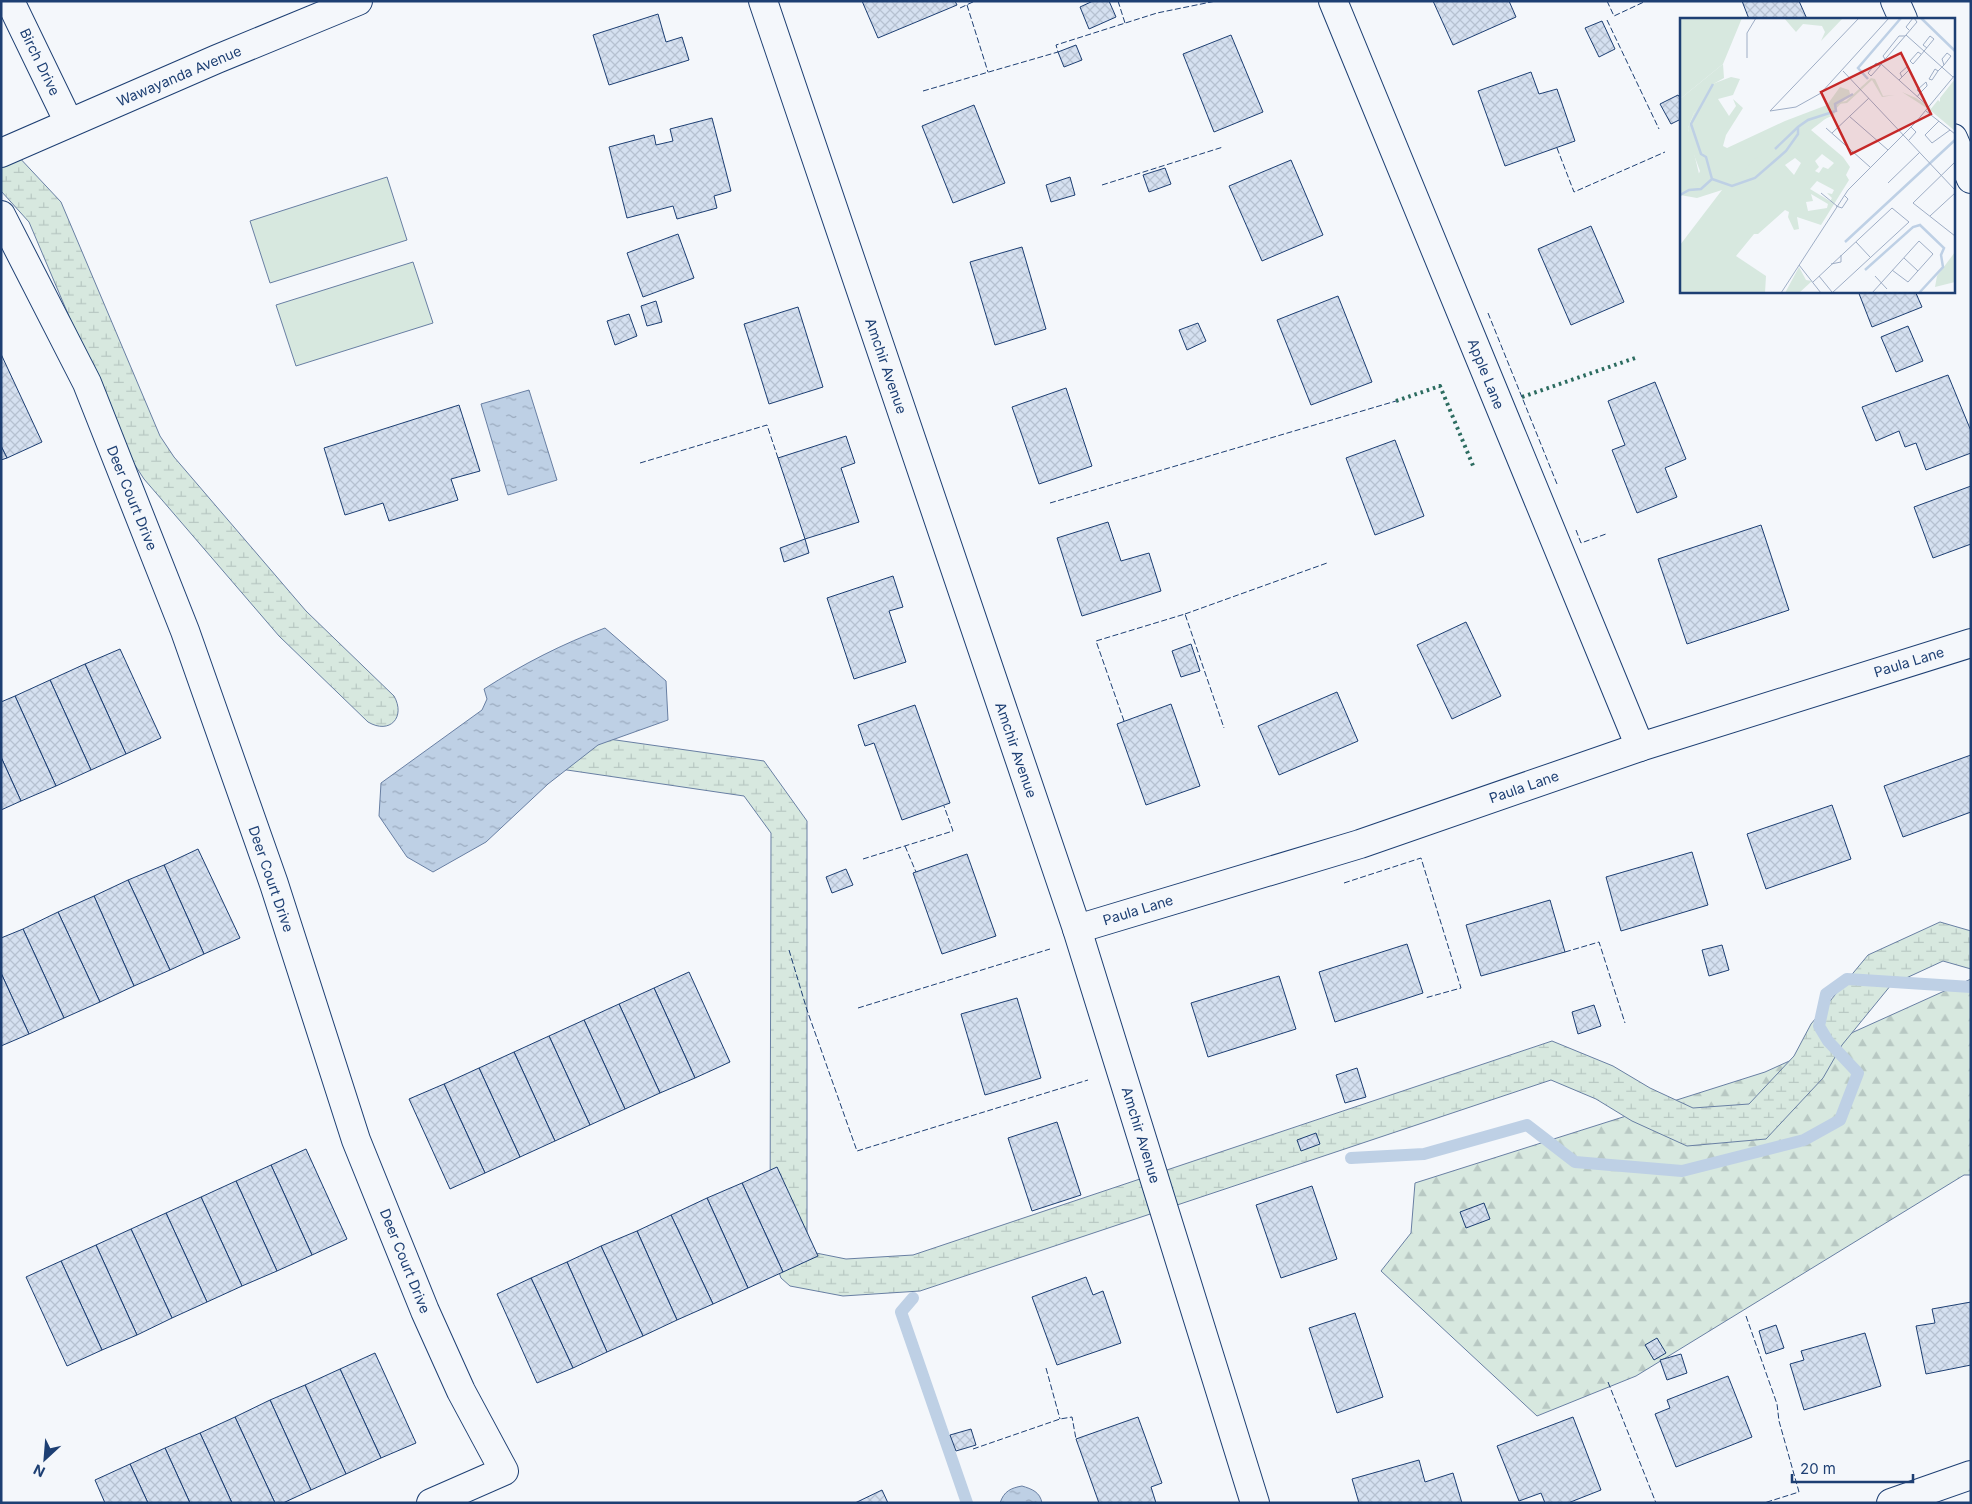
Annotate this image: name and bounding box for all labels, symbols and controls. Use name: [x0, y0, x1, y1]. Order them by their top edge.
inset map: [1680, 18, 1954, 292]
street label: Birch Drive: [17, 25, 64, 98]
street label: Wawayanda Avenue: [114, 42, 244, 109]
street label: Amchir Avenue: [862, 316, 911, 416]
street label: Apple Lane: [1465, 336, 1508, 412]
street label: Deer Court Drive: [104, 443, 161, 553]
street label: Paula Lane: [1872, 643, 1946, 680]
street label: Amchir Avenue: [992, 700, 1041, 800]
street label: Paula Lane: [1487, 767, 1561, 806]
street label: Deer Court Drive: [245, 823, 298, 934]
street label: Paula Lane: [1101, 891, 1175, 928]
street label: Amchir Avenue: [1119, 1085, 1164, 1185]
street label: Deer Court Drive: [377, 1206, 434, 1316]
north arrow: [20, 1434, 70, 1484]
scale bar: [1792, 1452, 1913, 1484]
text: 20 m: [1800, 1459, 1836, 1478]
text: N: [31, 1461, 48, 1481]

